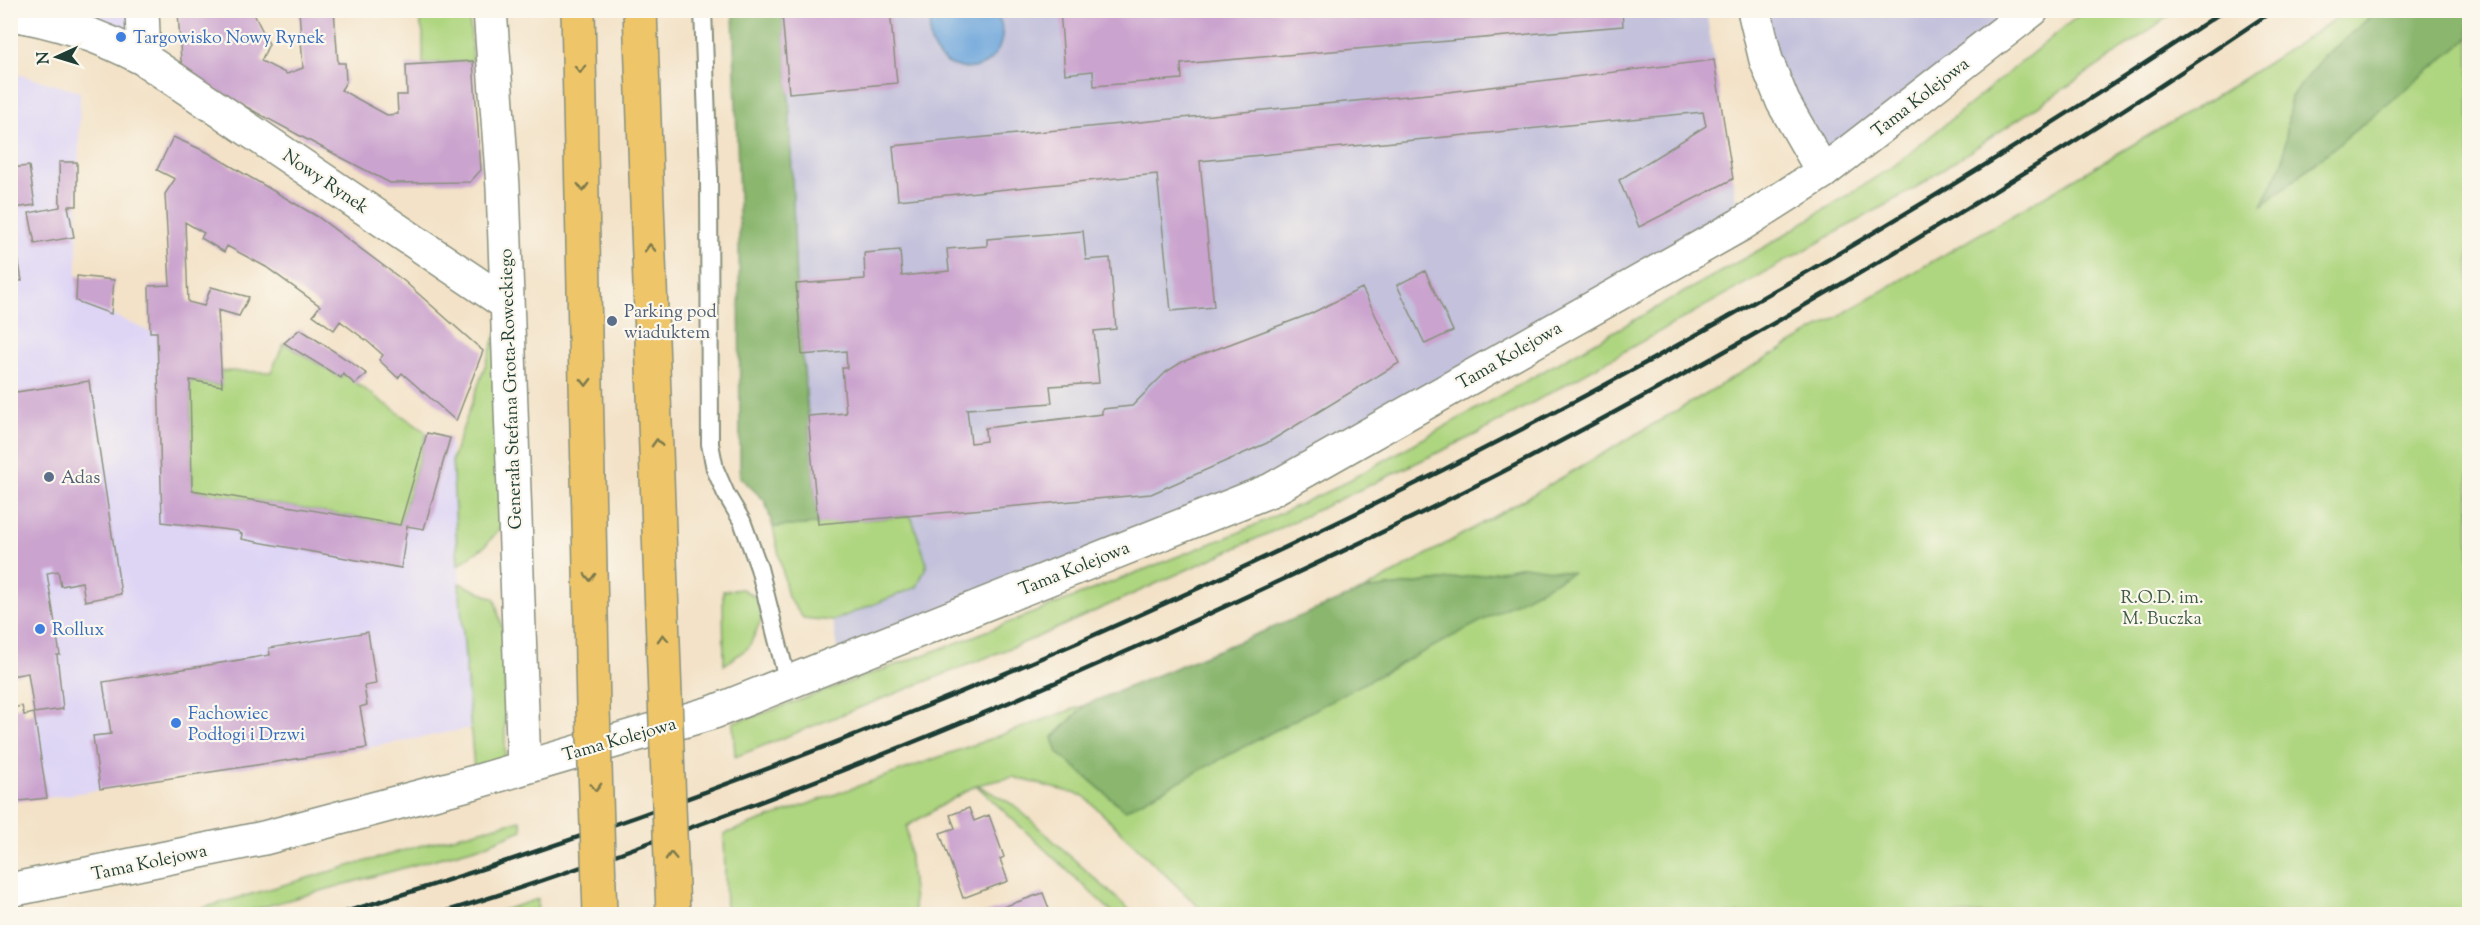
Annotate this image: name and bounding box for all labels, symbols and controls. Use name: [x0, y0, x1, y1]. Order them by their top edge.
place label: Targowisko Nowy Rynek: [133, 26, 325, 52]
north arrow: [27, 27, 87, 87]
marker: Targowisko Nowy Rynek: [114, 30, 128, 44]
text: N: [33, 50, 56, 65]
street label: Tama Kolejowa: [1867, 52, 1976, 145]
one-way arrow: [574, 64, 587, 73]
street label: Nowy Rynek: [276, 144, 373, 221]
one-way arrow: [577, 183, 589, 192]
one-way arrow: [643, 244, 656, 253]
street label: Generała Stefana Grota-Roweckiego: [494, 248, 530, 530]
place label: Parking pod wiaduktem: [624, 300, 717, 347]
marker: Parking pod wiaduktem: [605, 314, 619, 328]
street label: Tama Kolejowa: [1453, 316, 1567, 397]
one-way arrow: [580, 378, 592, 387]
one-way arrow: [650, 439, 663, 448]
place label: Adas: [61, 466, 100, 492]
marker: Adas: [42, 470, 56, 484]
street label: Tama Kolejowa: [1015, 536, 1134, 604]
one-way arrow: [584, 573, 596, 582]
park label: R.O.D. im. M. Buczka: [2120, 586, 2204, 633]
place label: Rollux: [52, 618, 104, 644]
marker: Rollux: [33, 622, 47, 636]
one-way arrow: [657, 633, 670, 642]
place label: Fachowiec Podłogi i Drzwi: [188, 702, 305, 749]
street label: Tama Kolejowa: [559, 712, 680, 770]
marker: Fachowiec Podłogi i Drzwi: [169, 716, 183, 730]
one-way arrow: [590, 783, 602, 792]
street label: Tama Kolejowa: [89, 839, 210, 889]
one-way arrow: [664, 852, 677, 861]

